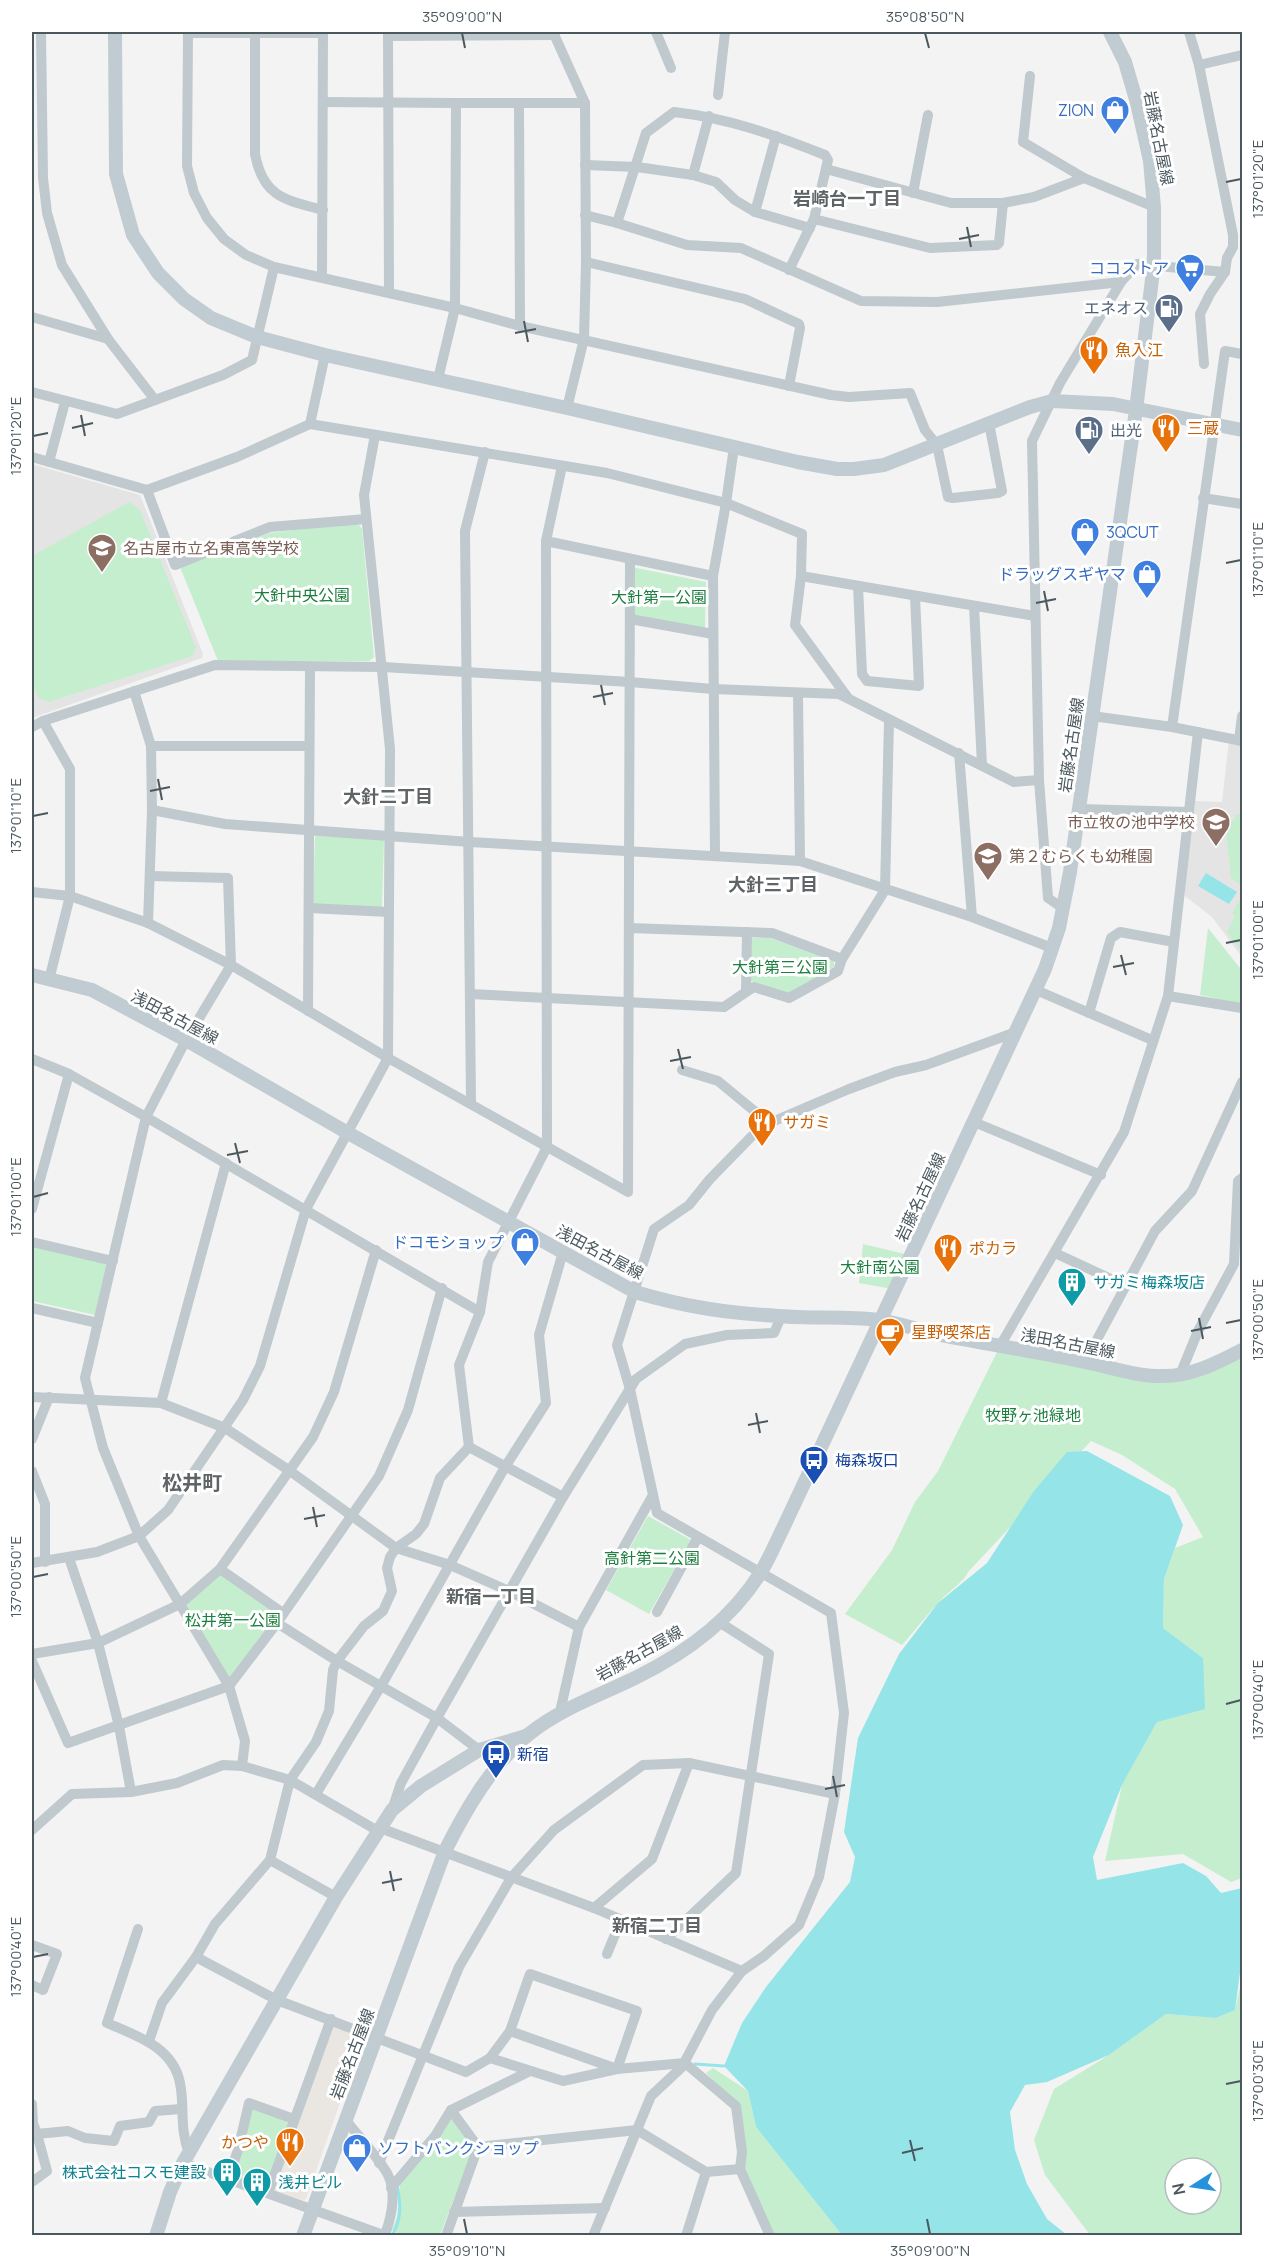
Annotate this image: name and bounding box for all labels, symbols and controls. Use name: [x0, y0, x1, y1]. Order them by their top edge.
text: 35°09'00"N: [422, 6, 502, 27]
text: 35°08'50"N: [886, 6, 964, 27]
street label: 岩藤名古屋線: [1139, 89, 1179, 187]
shop icon: ZION: [1099, 94, 1131, 136]
place label: ZION: [1058, 99, 1094, 121]
text: 137°01'20"E: [1247, 140, 1268, 218]
district label: 岩崎台一丁目: [793, 186, 901, 210]
supermarket icon: ココストア: [1174, 252, 1206, 294]
place label: ココストア: [1089, 257, 1169, 279]
fuel station icon: エネオス: [1153, 292, 1185, 334]
place label: エネオス: [1084, 297, 1148, 319]
restaurant icon: 魚入江: [1078, 334, 1110, 376]
place label: 魚入江: [1115, 339, 1163, 361]
text: 137°01'20"E: [5, 397, 26, 475]
restaurant icon: 三蔵: [1150, 412, 1182, 454]
fuel station icon: 出光: [1073, 414, 1105, 456]
place label: 三蔵: [1187, 417, 1219, 439]
place label: 出光: [1110, 419, 1142, 441]
shop icon: 3QCUT: [1069, 516, 1101, 558]
place label: 3QCUT: [1106, 521, 1159, 543]
text: 137°01'10"E: [1247, 522, 1268, 598]
school or university icon: 名古屋市立名東高等学校: [86, 532, 118, 574]
place label: 名古屋市立名東高等学校: [123, 537, 299, 559]
shop icon: ドラッグスギヤマ: [1131, 558, 1163, 600]
place label: ドラッグスギヤマ: [998, 563, 1126, 585]
park label: 大針中央公園: [254, 584, 350, 606]
park label: 大針第一公園: [611, 586, 707, 608]
street label: 岩藤名古屋線: [1053, 696, 1089, 794]
text: 137°01'10"E: [5, 778, 26, 854]
district label: 大針二丁目: [343, 784, 433, 808]
school or university icon: 市立牧の池中学校: [1200, 806, 1232, 848]
place label: 市立牧の池中学校: [1067, 811, 1195, 833]
school or university icon: 第２むらくも幼稚園: [972, 840, 1004, 882]
place label: 第２むらくも幼稚園: [1009, 845, 1153, 867]
district label: 大針三丁目: [728, 872, 818, 896]
text: 137°01'00"E: [1247, 900, 1268, 980]
park label: 大針第三公園: [732, 956, 828, 978]
street label: 浅田名古屋線: [127, 985, 223, 1049]
restaurant icon: サガミ: [746, 1106, 778, 1148]
place label: サガミ: [783, 1111, 831, 1133]
street label: 岩藤名古屋線: [890, 1149, 950, 1245]
text: 137°01'00"E: [5, 1157, 26, 1237]
street label: 浅田名古屋線: [552, 1220, 648, 1284]
shop icon: ドコモショップ: [509, 1226, 541, 1268]
place label: ドコモショップ: [392, 1231, 504, 1253]
restaurant icon: ポカラ: [932, 1232, 964, 1274]
place label: ポカラ: [969, 1237, 1017, 1259]
park label: 大針南公園: [840, 1256, 920, 1278]
building icon: サガミ梅森坂店: [1056, 1266, 1088, 1308]
place label: サガミ梅森坂店: [1093, 1271, 1205, 1293]
text: 137°00'50"E: [1247, 1279, 1268, 1361]
cafe icon: 星野喫茶店: [874, 1316, 906, 1358]
place label: 星野喫茶店: [911, 1321, 991, 1343]
street label: 浅田名古屋線: [1019, 1323, 1117, 1363]
park label: 牧野ヶ池緑地: [985, 1404, 1081, 1426]
bus stop icon: 梅森坂口: [798, 1444, 830, 1486]
place label: 梅森坂口: [835, 1449, 899, 1471]
district label: 松井町: [162, 1469, 222, 1496]
text: 137°00'50"E: [5, 1536, 26, 1618]
park label: 高針第二公園: [604, 1547, 700, 1569]
district label: 新宿一丁目: [446, 1584, 536, 1608]
park label: 松井第一公園: [185, 1609, 281, 1631]
street label: 岩藤名古屋線: [592, 1620, 686, 1686]
text: 137°00'40"E: [1247, 1660, 1268, 1740]
bus stop icon: 新宿: [480, 1738, 512, 1780]
place label: 新宿: [517, 1743, 549, 1765]
district label: 新宿二丁目: [612, 1913, 702, 1937]
text: 137°00'40"E: [5, 1917, 26, 1997]
street label: 岩藤名古屋線: [325, 2005, 379, 2103]
text: 137°00'30"E: [1247, 2040, 1268, 2122]
restaurant icon: かつや: [274, 2126, 306, 2168]
place label: かつや: [221, 2131, 269, 2153]
shop icon: ソフトバンクショップ: [341, 2132, 373, 2174]
place label: ソフトバンクショップ: [378, 2137, 539, 2159]
building icon: 株式会社コスモ建設: [211, 2156, 243, 2198]
north arrow: [1163, 2156, 1223, 2216]
place label: 株式会社コスモ建設: [62, 2161, 206, 2183]
building icon: 浅井ビル: [241, 2166, 273, 2208]
place label: 浅井ビル: [278, 2171, 342, 2193]
text: N: [1166, 2181, 1190, 2197]
text: 35°09'10"N: [429, 2240, 505, 2261]
text: 35°09'00"N: [890, 2240, 970, 2261]

